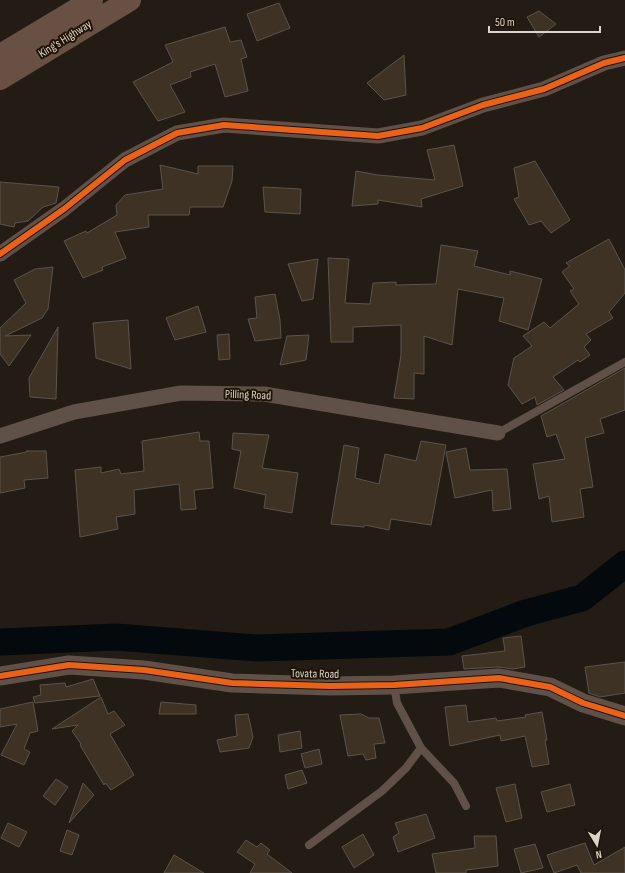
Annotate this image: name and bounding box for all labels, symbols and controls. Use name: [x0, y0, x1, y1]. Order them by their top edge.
scale bar: [489, 8, 600, 34]
text: 50 m: [495, 15, 515, 30]
street label: King's Highway: [36, 17, 95, 61]
street label: Pilling Road: [225, 387, 271, 403]
street label: Tovata Road: [291, 666, 339, 682]
north arrow: [577, 825, 617, 865]
text: N: [595, 847, 603, 861]

